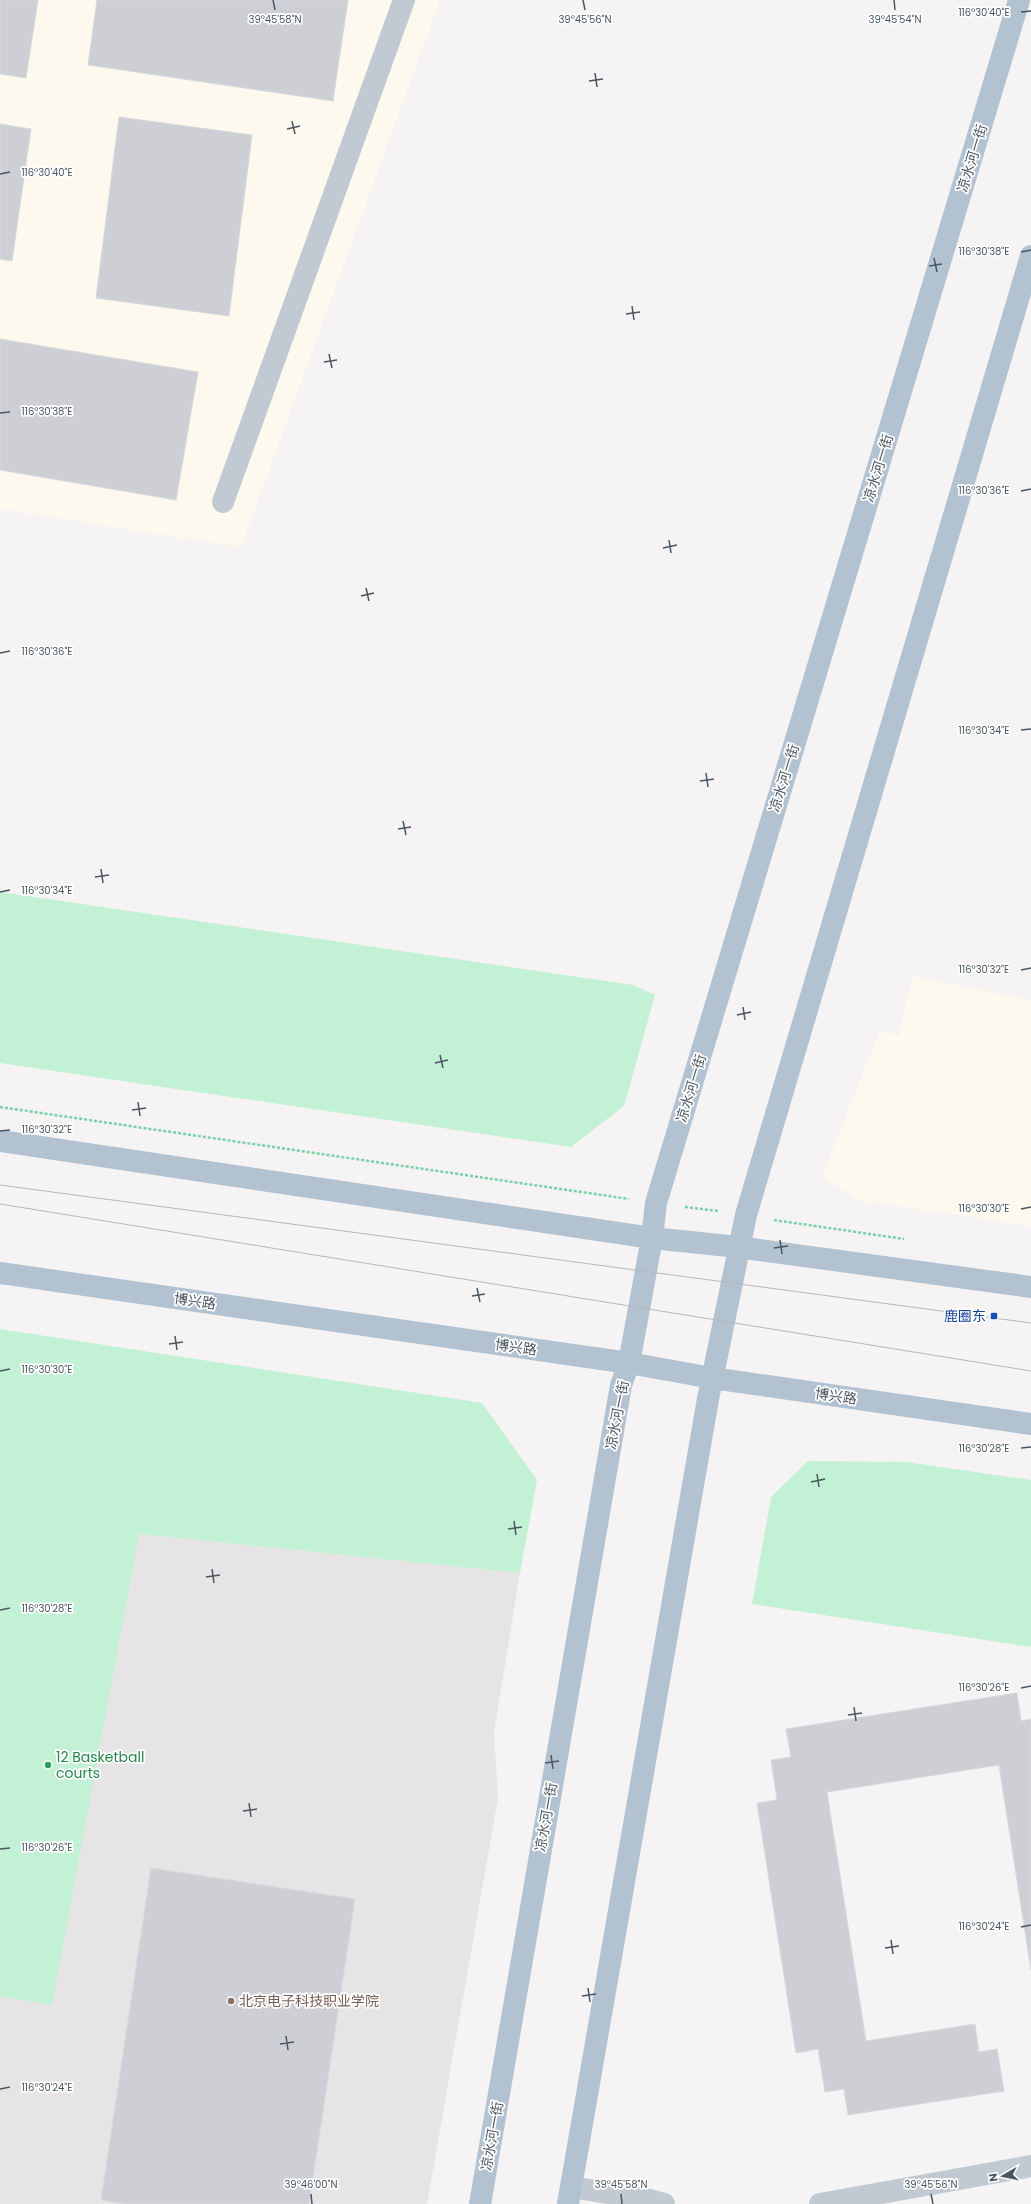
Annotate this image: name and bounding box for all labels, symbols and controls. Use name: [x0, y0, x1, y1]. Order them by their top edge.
text: 116°30'40"E: [958, 5, 1010, 20]
text: 39°45'58"N: [249, 12, 302, 27]
text: 39°45'56"N: [558, 12, 612, 27]
text: 39°45'54"N: [869, 12, 921, 27]
street label: 凉水河一街: [952, 122, 992, 194]
text: 116°30'40"E: [21, 165, 73, 180]
text: 116°30'38"E: [959, 244, 1009, 259]
text: 116°30'38"E: [22, 404, 72, 419]
street label: 凉水河一街: [858, 432, 898, 504]
text: 116°30'36"E: [959, 483, 1009, 498]
text: 116°30'36"E: [22, 644, 72, 659]
text: 116°30'34"E: [959, 723, 1009, 738]
street label: 凉水河一街: [764, 742, 804, 814]
text: 116°30'34"E: [22, 883, 72, 898]
text: 116°30'32"E: [959, 962, 1009, 977]
street label: 凉水河一街: [671, 1052, 711, 1124]
text: 116°30'32"E: [22, 1122, 72, 1137]
text: 116°30'30"E: [959, 1201, 1009, 1216]
street label: 博兴路: [173, 1288, 217, 1314]
place label: 鹿圈东: [944, 1306, 986, 1326]
marker: 鹿圈东: [989, 1311, 999, 1321]
street label: 博兴路: [494, 1334, 538, 1360]
text: 116°30'30"E: [22, 1362, 72, 1377]
street label: 凉水河一街: [601, 1379, 633, 1451]
street label: 博兴路: [814, 1383, 858, 1409]
text: 116°30'28"E: [959, 1441, 1009, 1456]
text: 116°30'28"E: [22, 1601, 72, 1616]
text: 116°30'26"E: [959, 1680, 1009, 1695]
place label: 12 Basketball courts: [56, 1747, 144, 1783]
marker: 12 Basketball courts: [43, 1760, 53, 1770]
street label: 凉水河一街: [530, 1781, 562, 1853]
text: 116°30'26"E: [22, 1840, 72, 1855]
text: 116°30'24"E: [959, 1919, 1009, 1934]
place label: 北京电子科技职业学院: [239, 1991, 379, 2011]
marker: 北京电子科技职业学院: [226, 1996, 236, 2006]
text: 116°30'24"E: [22, 2080, 72, 2095]
street label: 凉水河一街: [476, 2100, 508, 2172]
north arrow: [983, 2156, 1023, 2196]
text: N: [985, 2172, 1002, 2183]
text: 39°46'00"N: [284, 2177, 338, 2192]
text: 39°45'58"N: [595, 2177, 648, 2192]
text: 39°45'56"N: [904, 2177, 958, 2192]

